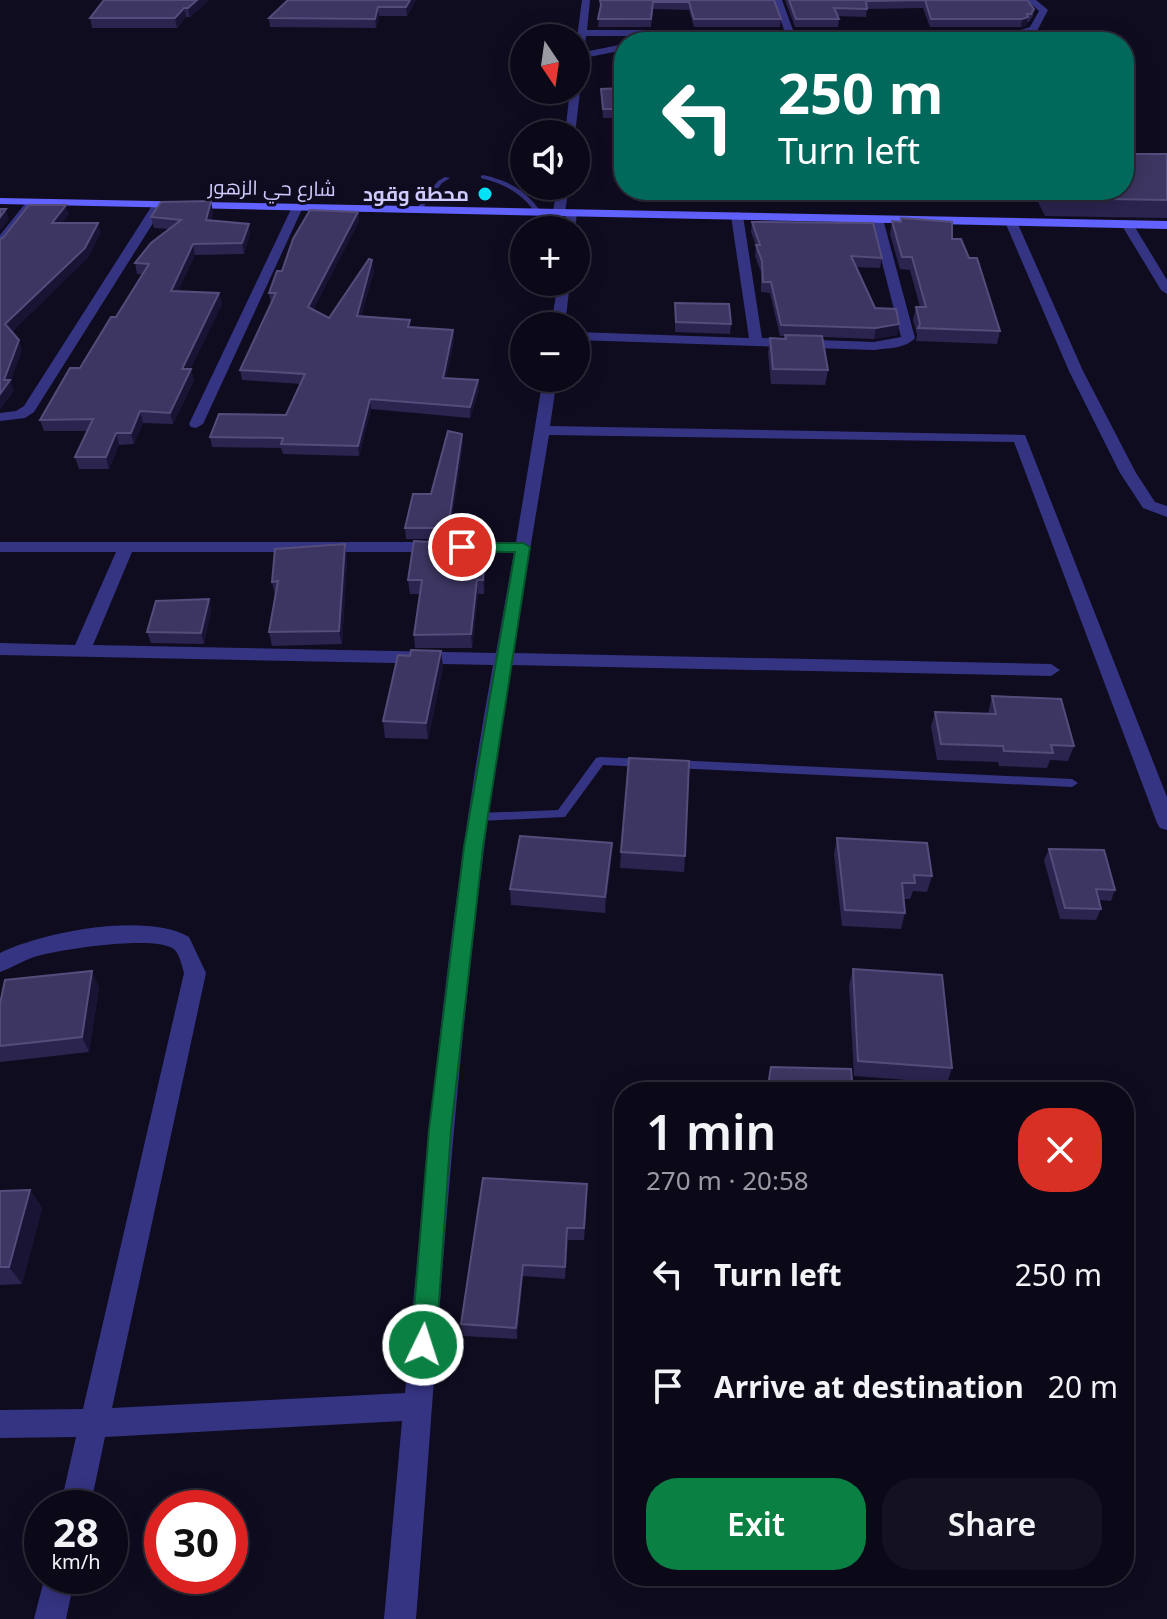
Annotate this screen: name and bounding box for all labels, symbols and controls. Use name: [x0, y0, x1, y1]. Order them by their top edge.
north arrow: [510, 24, 590, 104]
map controls: [510, 24, 590, 392]
text: 250 m: [778, 54, 943, 130]
icon: left: [646, 64, 750, 168]
button: sound: [510, 120, 590, 200]
text: Turn left: [778, 126, 920, 175]
street label: شارع حي الزهور: [207, 173, 336, 205]
place label: محطة وقود: [363, 180, 469, 207]
marker: محطة وقود: [476, 185, 494, 203]
button: +: [510, 216, 590, 296]
button: −: [510, 312, 590, 392]
pin: [428, 513, 496, 581]
icon: arrive: [440, 525, 484, 569]
text: 1 min: [646, 1099, 776, 1164]
button: close: [1018, 1108, 1102, 1192]
text: 270 m · 20:58: [646, 1162, 809, 1198]
icon: left: [646, 1252, 690, 1296]
text: Turn left: [714, 1254, 842, 1295]
text: 250 m: [1015, 1254, 1102, 1295]
position arrow: [381, 1303, 465, 1387]
icon: arrive: [646, 1364, 690, 1408]
text: Arrive at destination: [714, 1366, 1024, 1407]
text: 20 m: [1048, 1366, 1118, 1407]
button: Exit: [646, 1478, 866, 1570]
button: Share: [882, 1478, 1102, 1570]
speed limit sign: 30: [144, 1490, 248, 1594]
text: 28: [53, 1504, 99, 1559]
text: km/h: [51, 1548, 101, 1575]

